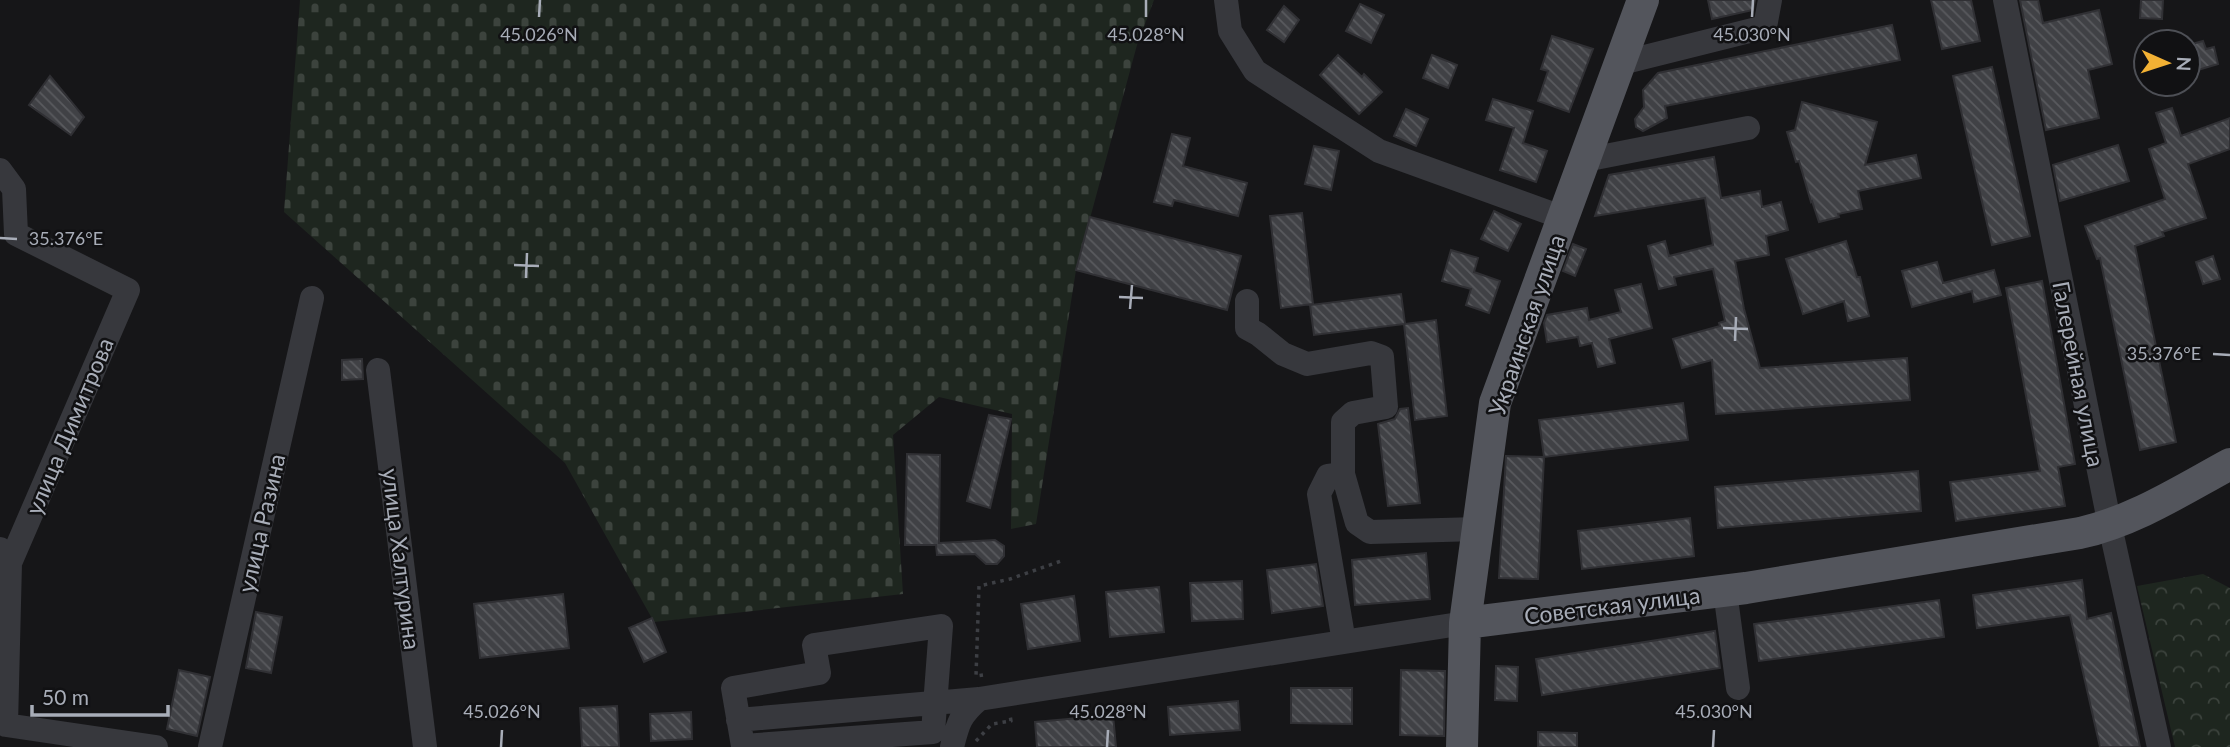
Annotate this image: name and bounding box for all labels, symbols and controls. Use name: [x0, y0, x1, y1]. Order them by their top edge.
text: 45.026°N: [500, 23, 578, 45]
text: 45.028°N: [1107, 23, 1185, 45]
text: 45.030°N: [1713, 23, 1791, 45]
north arrow: [2132, 28, 2202, 98]
text: N: [2173, 56, 2196, 72]
text: 35.376°E: [29, 227, 103, 249]
street label: Украинская улица: [1482, 231, 1570, 419]
street label: Галерейная улица: [2047, 279, 2111, 469]
street label: улица Димитрова: [19, 333, 119, 519]
text: 35.376°E: [2127, 342, 2201, 364]
street label: улица Разина: [231, 451, 291, 595]
street label: улица Халтурина: [377, 467, 427, 651]
street label: Советская улица: [1522, 580, 1702, 630]
scale bar: [32, 674, 168, 718]
text: 50 m: [42, 684, 89, 709]
text: 45.026°N: [463, 700, 541, 722]
text: 45.028°N: [1069, 700, 1147, 722]
text: 45.030°N: [1675, 700, 1753, 722]

